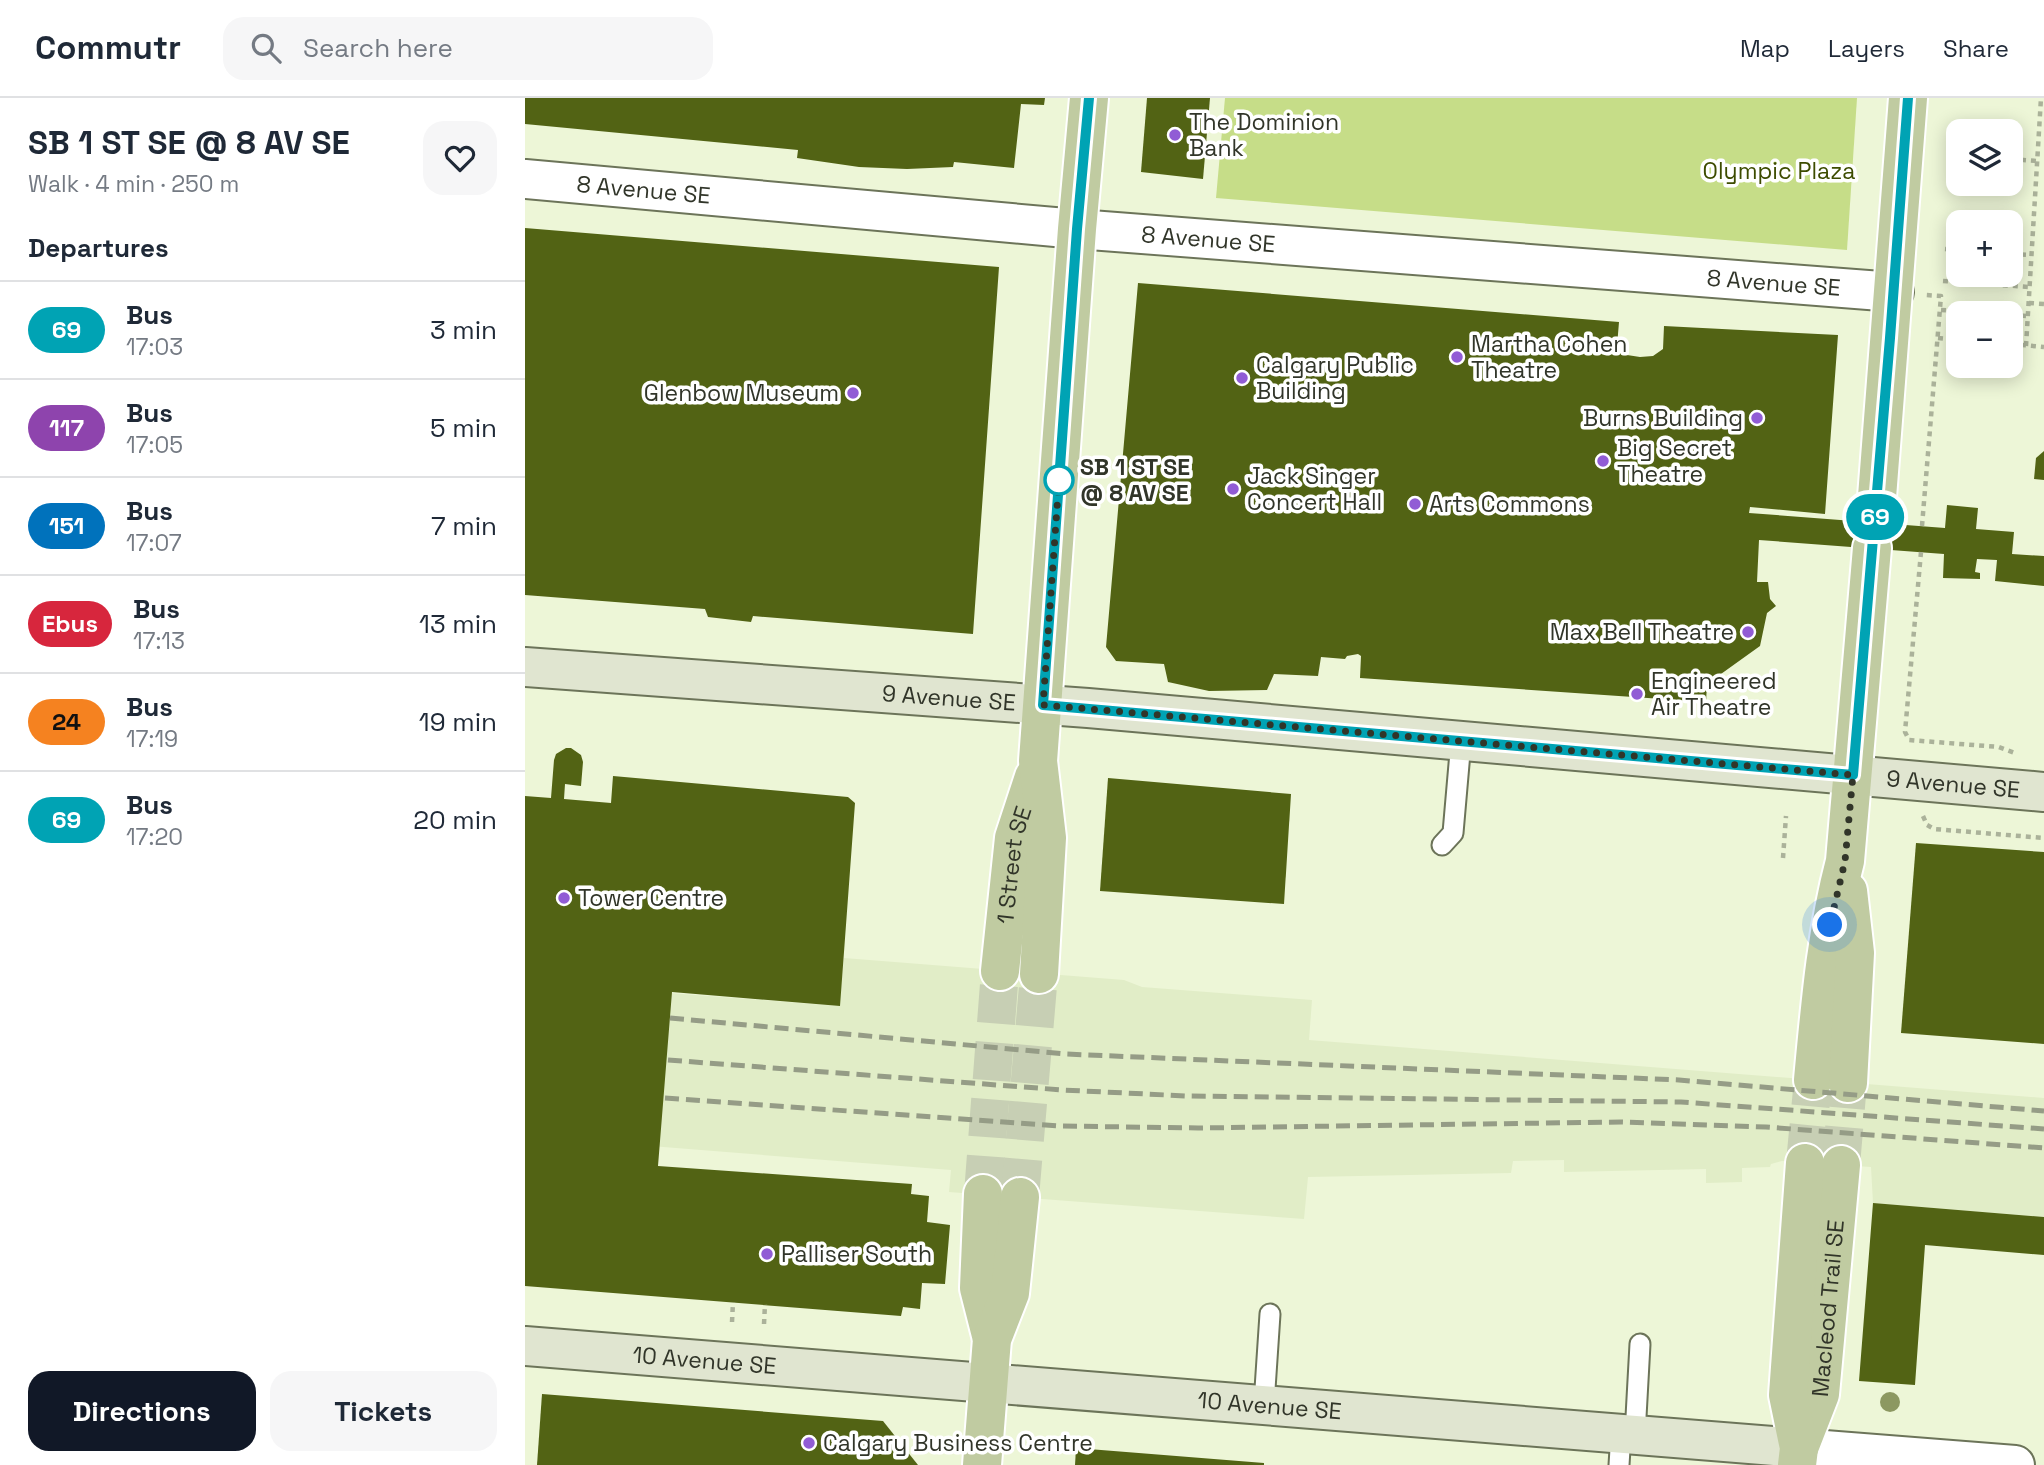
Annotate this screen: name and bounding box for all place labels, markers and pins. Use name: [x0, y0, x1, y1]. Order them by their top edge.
place label: The Dominion Bank: [1189, 107, 1339, 163]
marker: The Dominion Bank: [1167, 127, 1183, 143]
place label: Martha Cohen Theatre: [1471, 329, 1627, 385]
marker: Martha Cohen Theatre: [1449, 349, 1465, 365]
place label: Calgary Public Building: [1256, 350, 1414, 406]
marker: Calgary Public Building: [1234, 370, 1250, 386]
place label: Glenbow Museum: [644, 378, 839, 408]
marker: Glenbow Museum: [845, 385, 861, 401]
place label: Burns Building: [1583, 403, 1743, 433]
marker: Burns Building: [1749, 410, 1765, 426]
place label: Big Secret Theatre: [1617, 433, 1732, 489]
place label: SB 1 ST SE @ 8 AV SE: [1080, 452, 1190, 508]
marker: Big Secret Theatre: [1595, 453, 1611, 469]
place label: Jack Singer Concert Hall: [1247, 461, 1382, 517]
marker: SB 1 ST SE @ 8 AV SE: [1044, 465, 1074, 495]
marker: Jack Singer Concert Hall: [1225, 481, 1241, 497]
place label: Arts Commons: [1429, 489, 1590, 519]
marker: Arts Commons: [1407, 496, 1423, 512]
place label: Max Bell Theatre: [1550, 617, 1734, 647]
marker: Max Bell Theatre: [1740, 624, 1756, 640]
place label: Engineered Air Theatre: [1651, 666, 1776, 722]
marker: Engineered Air Theatre: [1629, 686, 1645, 702]
place label: Tower Centre: [578, 883, 724, 913]
marker: Tower Centre: [556, 890, 572, 906]
place label: Palliser South: [781, 1239, 932, 1269]
marker: Palliser South: [759, 1246, 775, 1262]
place label: Calgary Business Centre: [823, 1428, 1093, 1458]
marker: Calgary Business Centre: [801, 1435, 817, 1451]

